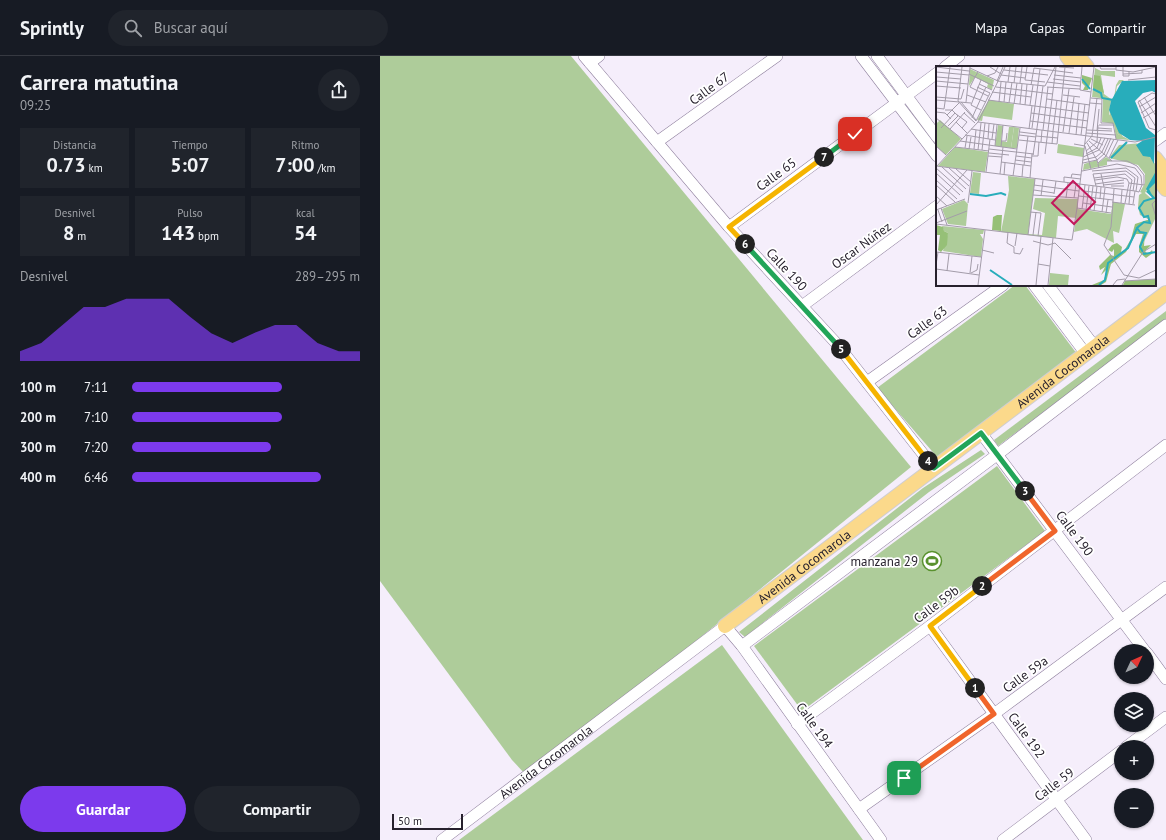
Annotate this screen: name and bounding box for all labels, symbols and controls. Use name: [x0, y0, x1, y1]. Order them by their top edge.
search box: [108, 10, 388, 46]
text: Sprintly: [20, 16, 84, 40]
icon: search: [122, 17, 144, 39]
text: Buscar aquí: [154, 18, 228, 37]
text: Mapa: [975, 19, 1008, 37]
text: Capas: [1030, 19, 1065, 37]
text: Compartir: [1087, 19, 1146, 37]
inset map: [936, 66, 1156, 286]
text: Carrera matutina: [20, 68, 178, 96]
street label: Calle 67: [686, 68, 733, 109]
button: share: [318, 69, 360, 111]
text: 09:25: [20, 97, 51, 114]
pin: [838, 117, 872, 151]
icon: check: [844, 123, 866, 145]
text: Distancia: [53, 138, 96, 152]
text: Tiempo: [172, 138, 208, 152]
text: Ritmo: [291, 138, 319, 152]
pin: 7: [814, 147, 834, 167]
text: 7: [821, 150, 827, 164]
text: 0.73: [47, 152, 86, 178]
text: 5:07: [170, 152, 210, 178]
text: 7:00: [275, 152, 315, 178]
street label: Calle 65: [753, 154, 800, 195]
text: km: [86, 161, 103, 175]
text: /km: [315, 161, 336, 175]
text: Desnivel: [54, 206, 95, 220]
text: Pulso: [177, 206, 203, 220]
text: kcal: [296, 206, 315, 220]
street label: Oscar Núñez: [828, 218, 895, 273]
text: 8: [63, 220, 74, 246]
text: 143: [161, 220, 195, 246]
text: 54: [294, 220, 317, 246]
text: m: [74, 229, 86, 243]
text: bpm: [195, 229, 219, 243]
pin: 6: [735, 234, 755, 254]
text: 6: [742, 237, 748, 251]
street label: Calle 190: [762, 244, 811, 294]
text: Desnivel: [20, 268, 68, 285]
text: 289–295 m: [295, 268, 360, 285]
street label: Calle 63: [904, 302, 951, 343]
street label: Avenida Cocomarola: [1013, 331, 1113, 412]
pin: 5: [831, 339, 851, 359]
text: 5: [838, 342, 844, 356]
text: 100 m: [20, 379, 56, 396]
text: 7:11: [84, 379, 108, 396]
text: 200 m: [20, 409, 56, 426]
text: 7:10: [84, 409, 108, 426]
text: 300 m: [20, 439, 56, 456]
text: 7:20: [84, 439, 108, 456]
pin: 4: [918, 451, 938, 471]
text: 4: [925, 454, 931, 468]
text: 400 m: [20, 469, 56, 486]
text: 6:46: [84, 469, 108, 486]
pin: 3: [1015, 481, 1035, 501]
text: 3: [1022, 484, 1028, 498]
street label: Calle 190: [1052, 507, 1097, 559]
street label: Avenida Cocomarola: [754, 526, 854, 607]
sports icon: manzana 29: [921, 550, 943, 572]
place label: manzana 29: [850, 553, 918, 570]
pin: 2: [972, 576, 992, 596]
text: 2: [979, 579, 985, 593]
street label: Calle 59b: [910, 582, 962, 627]
north arrow: [1114, 644, 1154, 684]
map controls: [1114, 644, 1154, 828]
street label: Calle 59a: [999, 652, 1051, 697]
pin: 1: [965, 678, 985, 698]
text: 1: [972, 681, 978, 695]
button: layers: [1114, 692, 1154, 732]
street label: Calle 194: [792, 699, 837, 752]
street label: Calle 192: [1004, 709, 1049, 762]
street label: Avenida Cocomarola: [496, 721, 596, 803]
button: +: [1114, 740, 1154, 780]
pin: [887, 761, 921, 795]
street label: Calle 59: [1031, 764, 1078, 805]
icon: arrive: [893, 767, 915, 789]
button: Guardar: [20, 786, 186, 832]
button: Compartir: [194, 786, 360, 832]
button: −: [1114, 788, 1154, 828]
scale bar: [392, 812, 463, 831]
text: 50 m: [398, 814, 422, 828]

